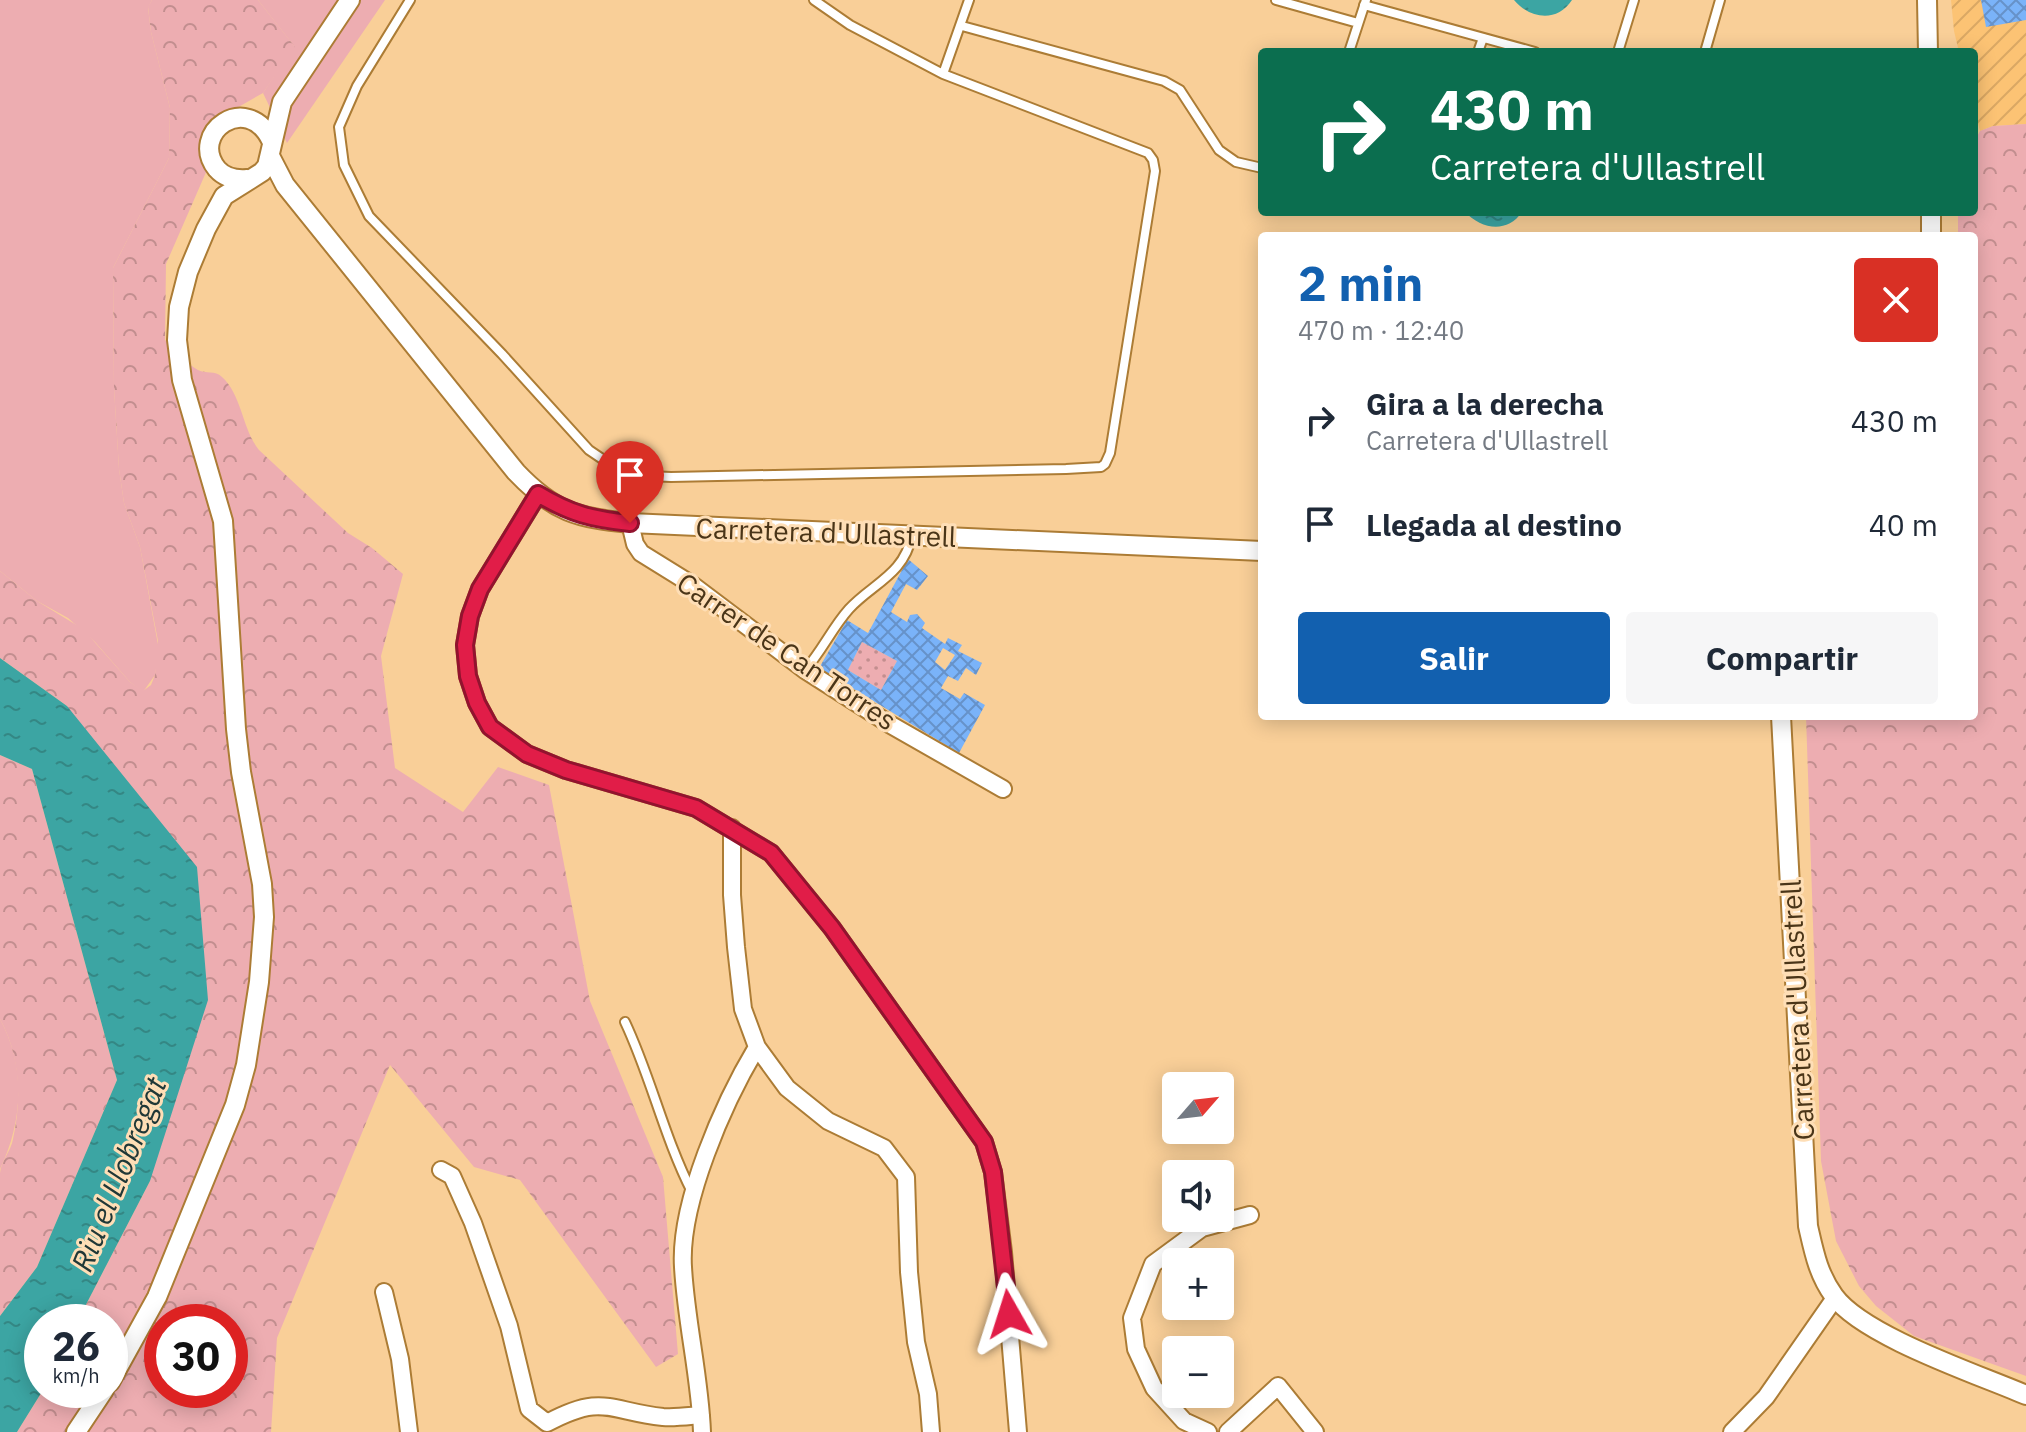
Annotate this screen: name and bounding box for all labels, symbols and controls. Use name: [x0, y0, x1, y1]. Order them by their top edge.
text: 430 m: [1430, 73, 1594, 145]
icon: right: [1298, 80, 1402, 184]
text: Carretera d'Ullastrell: [1430, 143, 1765, 190]
text: 2 min: [1298, 252, 1423, 314]
button: close: [1854, 258, 1938, 342]
text: 470 m · 12:40: [1298, 313, 1464, 347]
text: Gira a la derecha: [1366, 384, 1604, 423]
icon: right: [1298, 398, 1342, 442]
text: 430 m: [1851, 401, 1938, 440]
text: Carretera d'Ullastrell: [1366, 423, 1608, 457]
pin: [596, 441, 664, 523]
icon: arrive: [608, 453, 652, 497]
icon: arrive: [1298, 502, 1342, 546]
text: Llegada al destino: [1366, 505, 1622, 544]
text: 40 m: [1869, 505, 1938, 544]
street label: Carretera d'Ullastrell: [695, 509, 957, 555]
street label: Carrer de Can Torres: [670, 564, 904, 738]
button: Salir: [1298, 612, 1610, 704]
button: Compartir: [1626, 612, 1938, 704]
street label: Carretera d'Ullastrell: [1772, 879, 1822, 1141]
water label: Riu el Llobregat: [61, 1070, 175, 1277]
north arrow: [1162, 1072, 1234, 1144]
map controls: [1162, 1072, 1234, 1408]
button: sound: [1162, 1160, 1234, 1232]
button: +: [1162, 1248, 1234, 1320]
position arrow: [967, 1272, 1051, 1356]
speed limit sign: 30: [144, 1304, 248, 1408]
text: 26: [52, 1320, 100, 1372]
button: −: [1162, 1336, 1234, 1408]
text: km/h: [52, 1362, 100, 1389]

